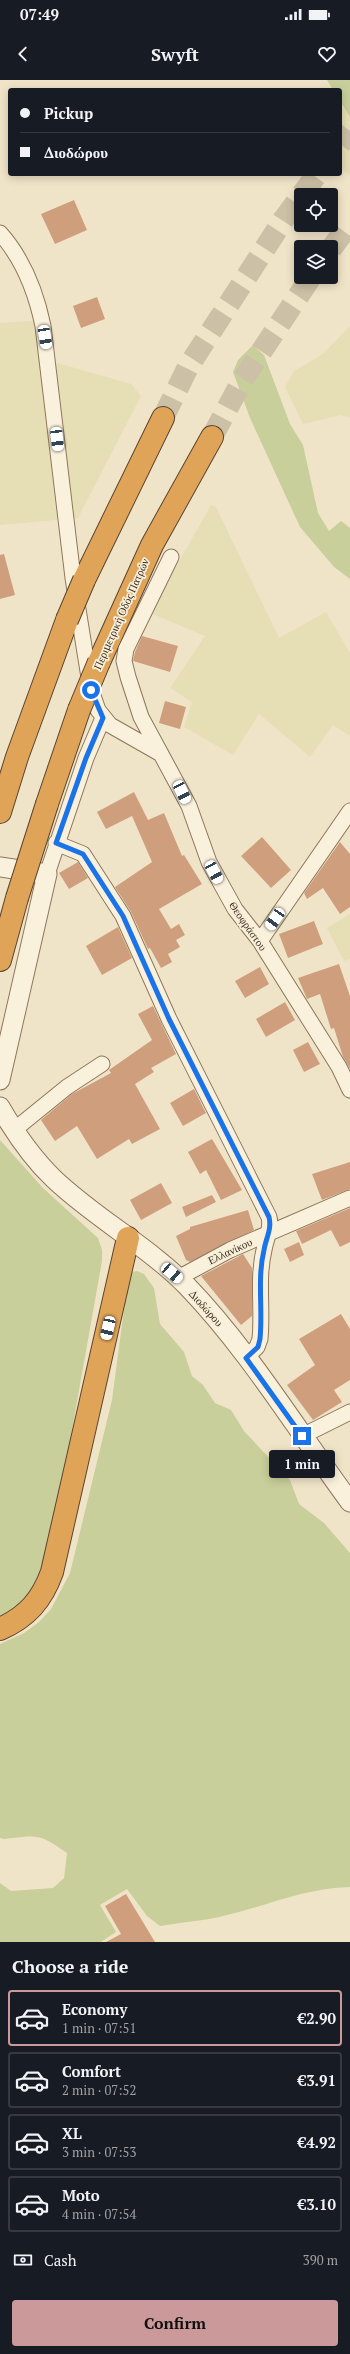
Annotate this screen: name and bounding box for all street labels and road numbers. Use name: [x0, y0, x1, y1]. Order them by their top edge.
street label: Περιμετρική Οδός Πατρών: [90, 556, 152, 672]
street label: Θεοφράστου: [226, 899, 270, 954]
street label: Ελλανίκου: [206, 1234, 255, 1267]
street label: Διοδώρου: [186, 1287, 226, 1330]

